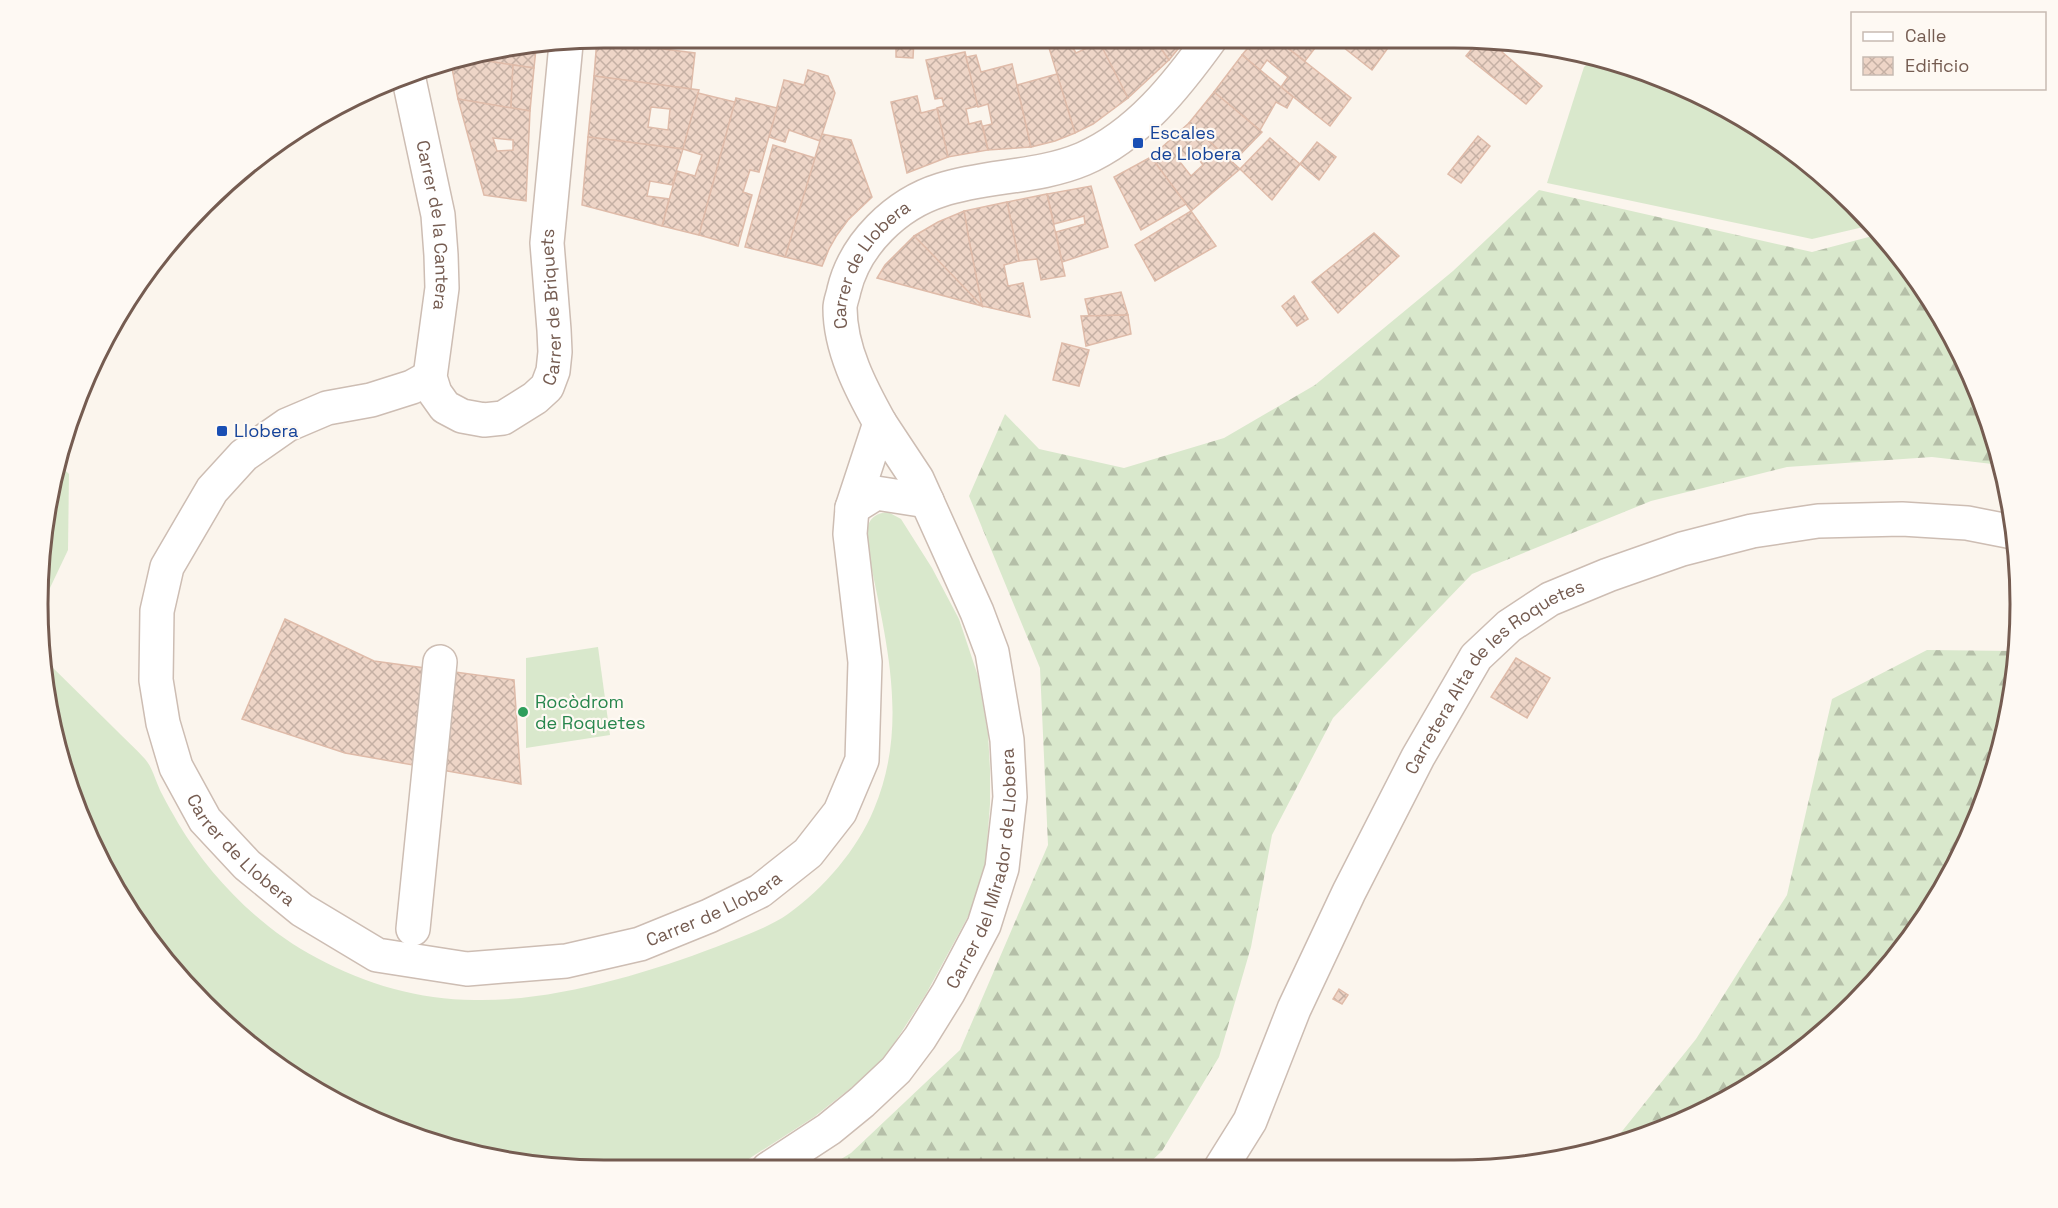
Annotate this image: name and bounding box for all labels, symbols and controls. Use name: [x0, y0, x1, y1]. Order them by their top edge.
legend: [1851, 12, 2046, 90]
text: Calle: [1905, 24, 1946, 47]
text: Edificio: [1905, 54, 1969, 77]
place label: Escales de Llobera: [1150, 121, 1241, 165]
marker: Escales de Llobera: [1131, 136, 1145, 150]
street label: Carrer de la Cantera: [411, 138, 455, 312]
street label: Carrer de Llobera: [828, 195, 914, 330]
street label: Carrer de Briquets: [535, 227, 566, 389]
place label: Llobera: [234, 419, 298, 442]
marker: Llobera: [215, 424, 229, 438]
street label: Carretera Alta de les Roquetes: [1399, 574, 1588, 778]
place label: Rocòdrom de Roquetes: [535, 690, 645, 734]
marker: Rocòdrom de Roquetes: [516, 705, 530, 719]
street label: Carrer del Mirador de Llobera: [940, 748, 1021, 993]
street label: Carrer de Llobera: [182, 790, 300, 911]
street label: Carrer de Llobera: [642, 866, 786, 951]

